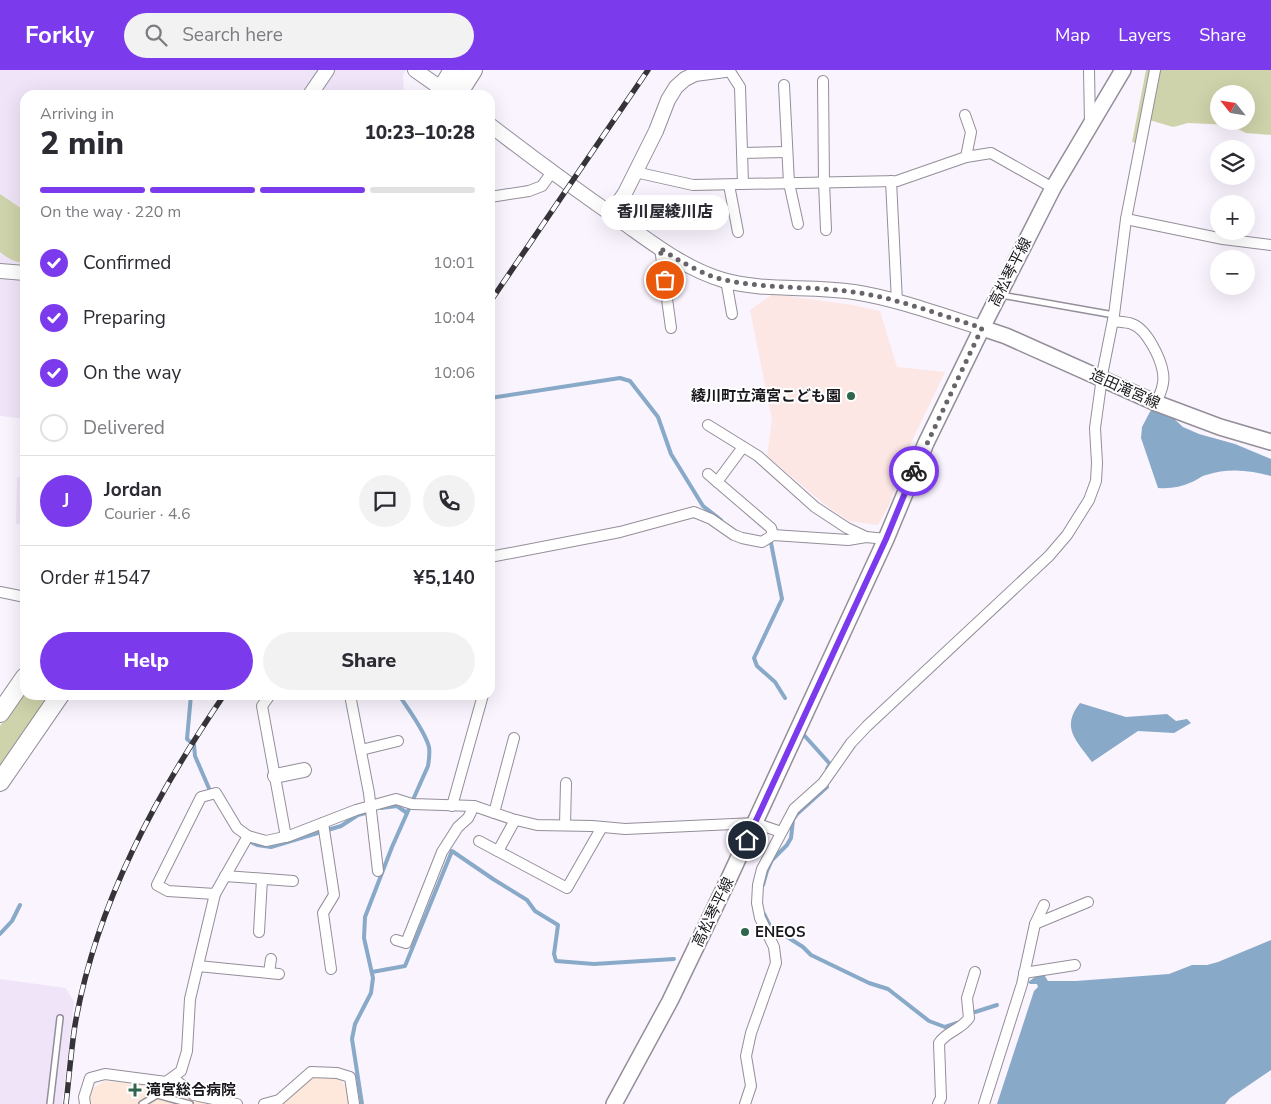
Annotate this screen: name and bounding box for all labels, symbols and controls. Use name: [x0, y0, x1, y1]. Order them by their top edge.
search box: [124, 13, 474, 58]
text: Forkly: [25, 19, 94, 51]
icon: search: [142, 21, 170, 49]
text: Search here: [182, 22, 283, 48]
text: Map: [1055, 23, 1090, 47]
text: Layers: [1118, 23, 1171, 47]
text: Share: [1199, 23, 1246, 47]
north arrow: [1210, 85, 1255, 130]
map controls: [1210, 85, 1255, 295]
text: Arriving in: [40, 103, 114, 125]
text: 10:23–10:28: [364, 120, 475, 146]
text: 2 min: [40, 122, 124, 165]
button: layers: [1210, 140, 1255, 185]
callout: 香川屋綾川店: [601, 195, 729, 230]
button: +: [1210, 195, 1255, 240]
text: On the way · 220 m: [40, 201, 181, 223]
text: 香川屋綾川店: [617, 201, 713, 223]
street label: 高松琴平線: [984, 234, 1036, 310]
icon: check: [40, 249, 68, 277]
text: Confirmed: [83, 250, 171, 276]
button: −: [1210, 250, 1255, 295]
text: 10:01: [433, 252, 475, 274]
pin: [644, 259, 686, 301]
icon: bag: [651, 266, 679, 294]
icon: check: [40, 304, 68, 332]
text: Preparing: [83, 305, 166, 331]
text: 10:04: [433, 307, 475, 329]
icon: check: [40, 359, 68, 387]
text: On the way: [83, 360, 181, 386]
text: 10:06: [433, 362, 475, 384]
street label: 造田滝宮線: [1087, 365, 1163, 413]
place label: 綾川町立滝宮こども園: [691, 386, 841, 406]
marker: 綾川町立滝宮こども園: [845, 390, 857, 402]
text: Delivered: [83, 415, 165, 441]
courier: [889, 446, 939, 496]
icon: bike: [900, 457, 928, 485]
button: chat: [359, 475, 411, 527]
button: phone: [423, 475, 475, 527]
text: Jordan: [104, 477, 162, 503]
text: J: [63, 488, 69, 514]
text: Courier · 4.6: [104, 503, 190, 525]
text: Order #1547: [40, 565, 151, 591]
text: ¥5,140: [413, 565, 475, 591]
button: Help: [40, 632, 253, 690]
button: Share: [263, 632, 475, 690]
pin: [726, 819, 768, 861]
icon: home: [733, 826, 761, 854]
street label: 高松琴平線: [688, 874, 738, 950]
place label: ENEOS: [755, 922, 805, 942]
marker: ENEOS: [739, 926, 751, 938]
place label: 滝宮総合病院: [146, 1080, 236, 1100]
marker: 滝宮総合病院: [128, 1083, 142, 1097]

